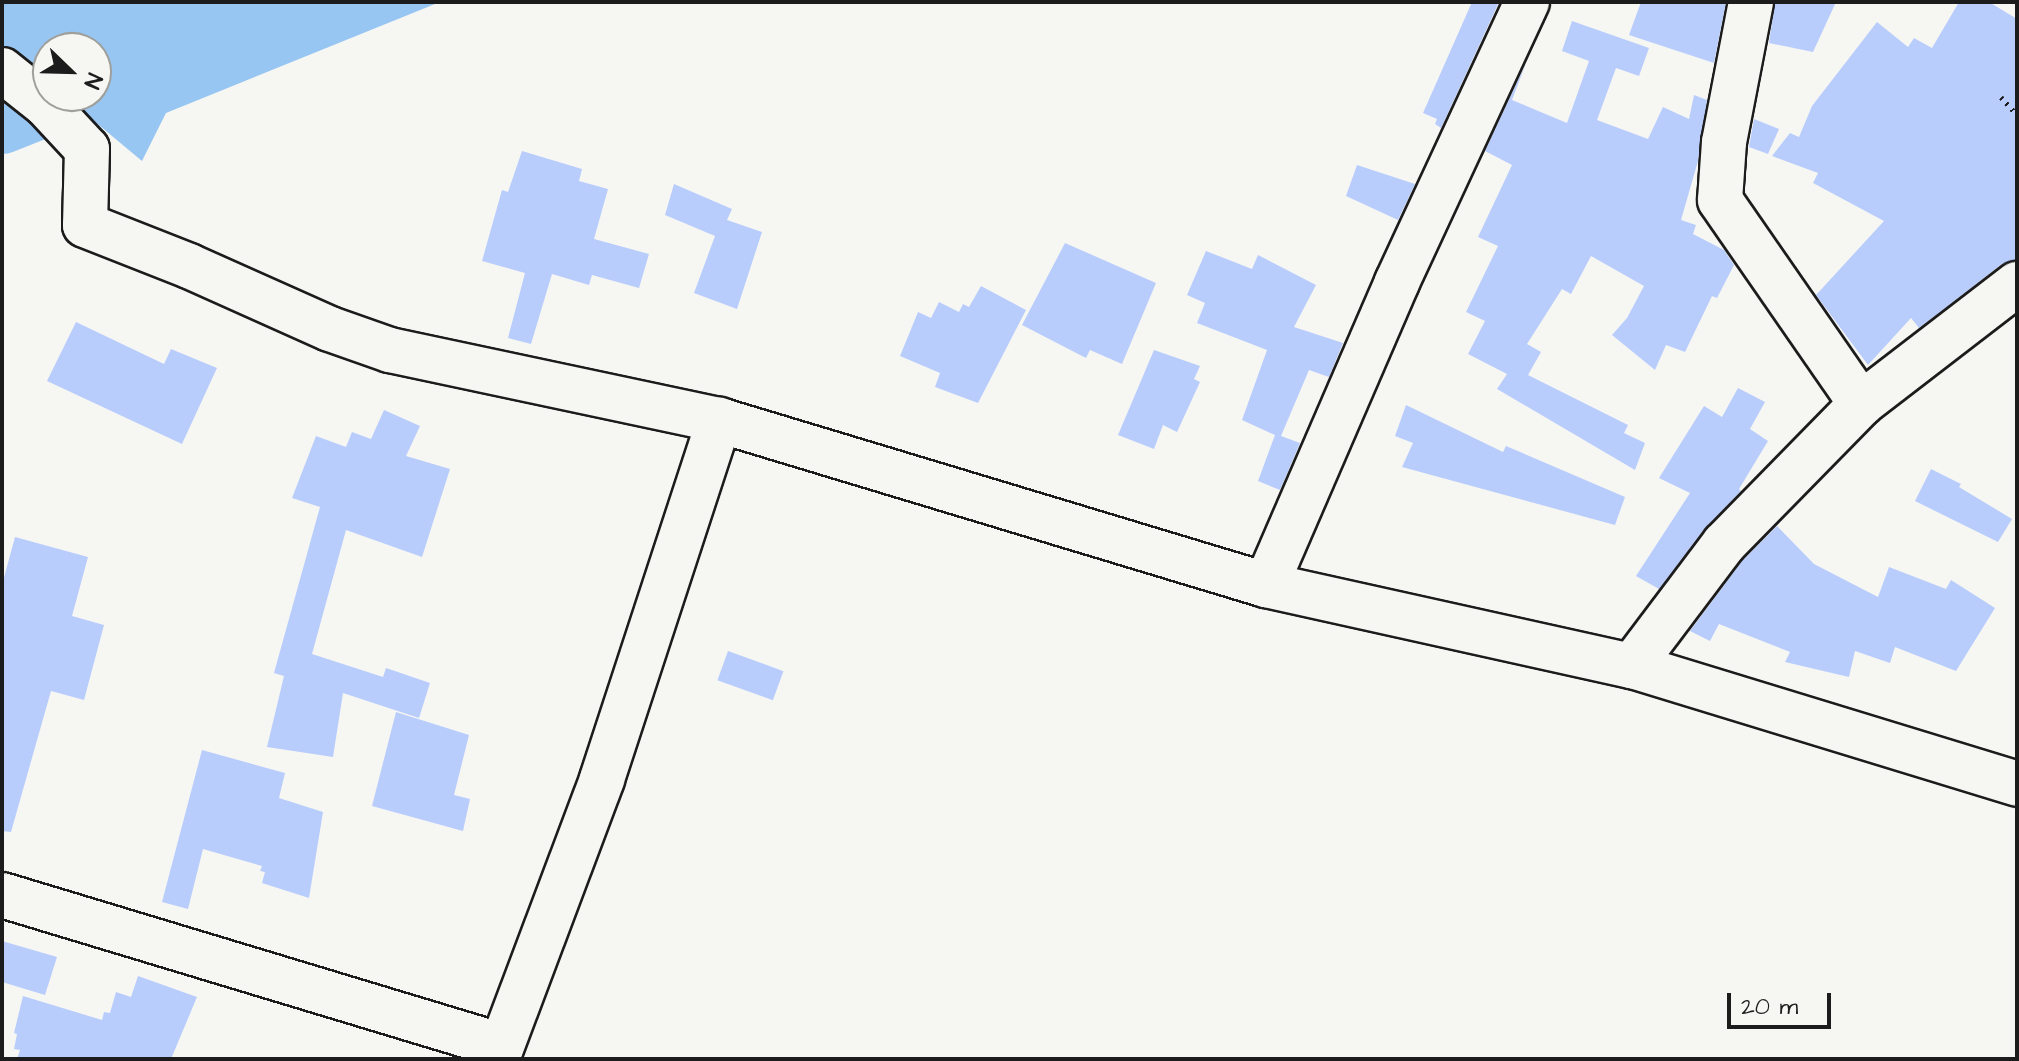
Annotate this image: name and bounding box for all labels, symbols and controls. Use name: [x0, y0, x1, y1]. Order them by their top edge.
north arrow: [32, 32, 112, 112]
text: N: [76, 68, 110, 93]
scale bar: [1731, 977, 1835, 1027]
text: 20 m: [1741, 990, 1798, 1024]

